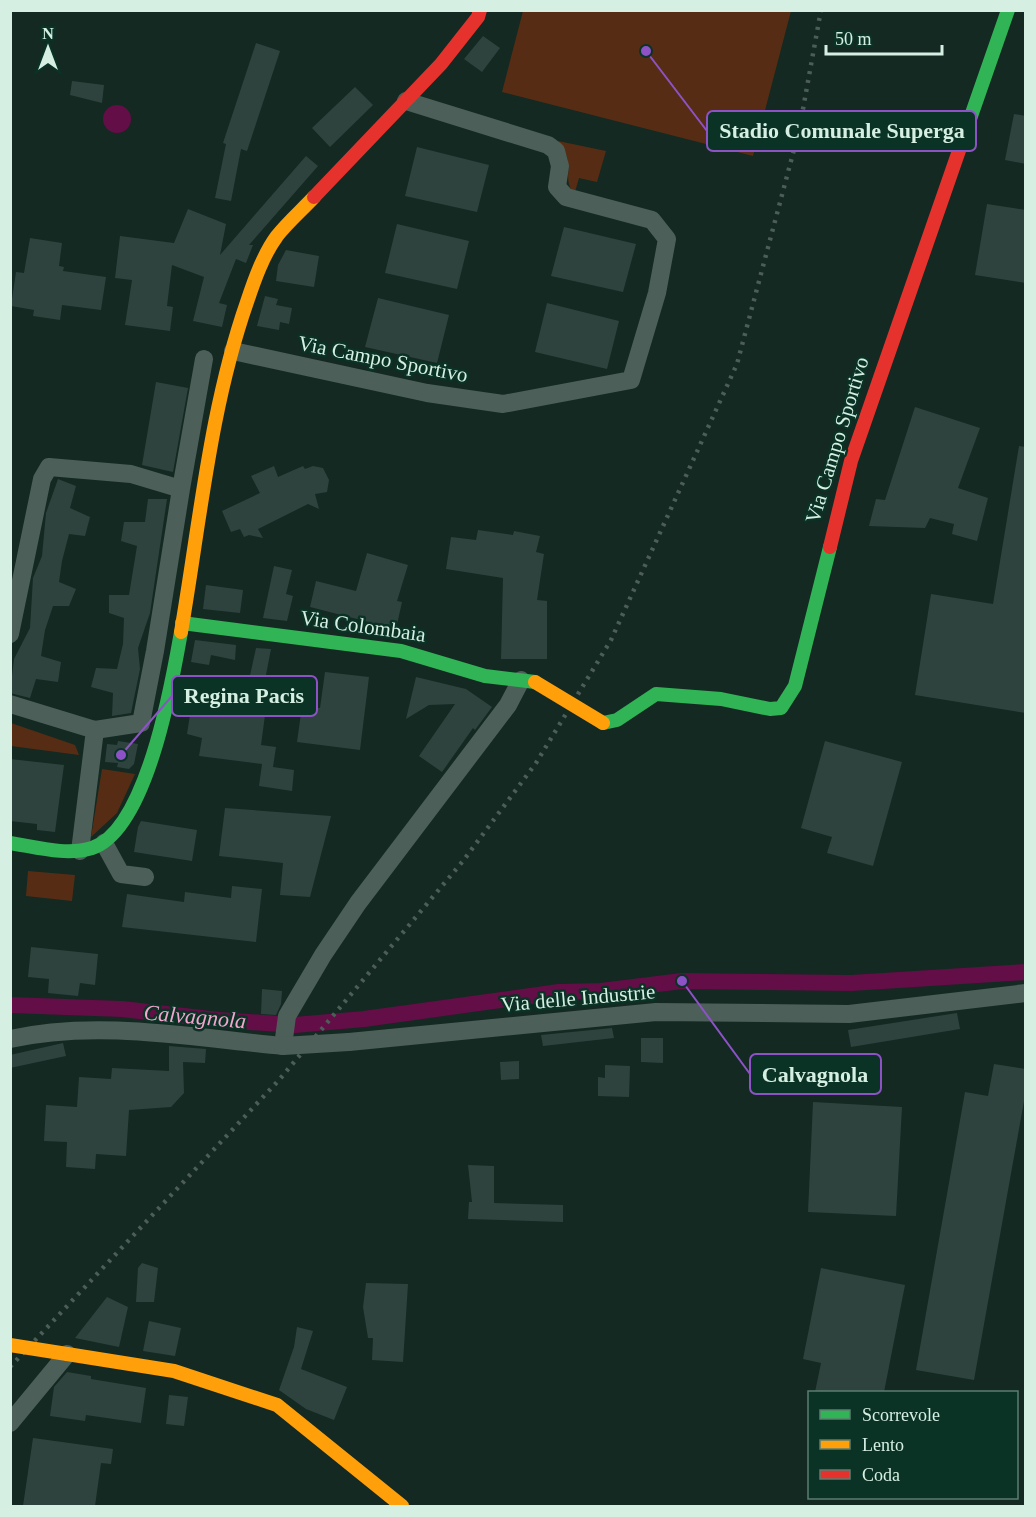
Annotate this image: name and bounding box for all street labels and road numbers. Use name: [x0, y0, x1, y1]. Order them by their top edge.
street label: Via Campo Sportivo: [296, 331, 470, 387]
street label: Via Campo Sportivo: [800, 354, 874, 526]
street label: Via Colombaia: [299, 605, 428, 647]
street label: Via delle Industrie: [500, 979, 656, 1017]

